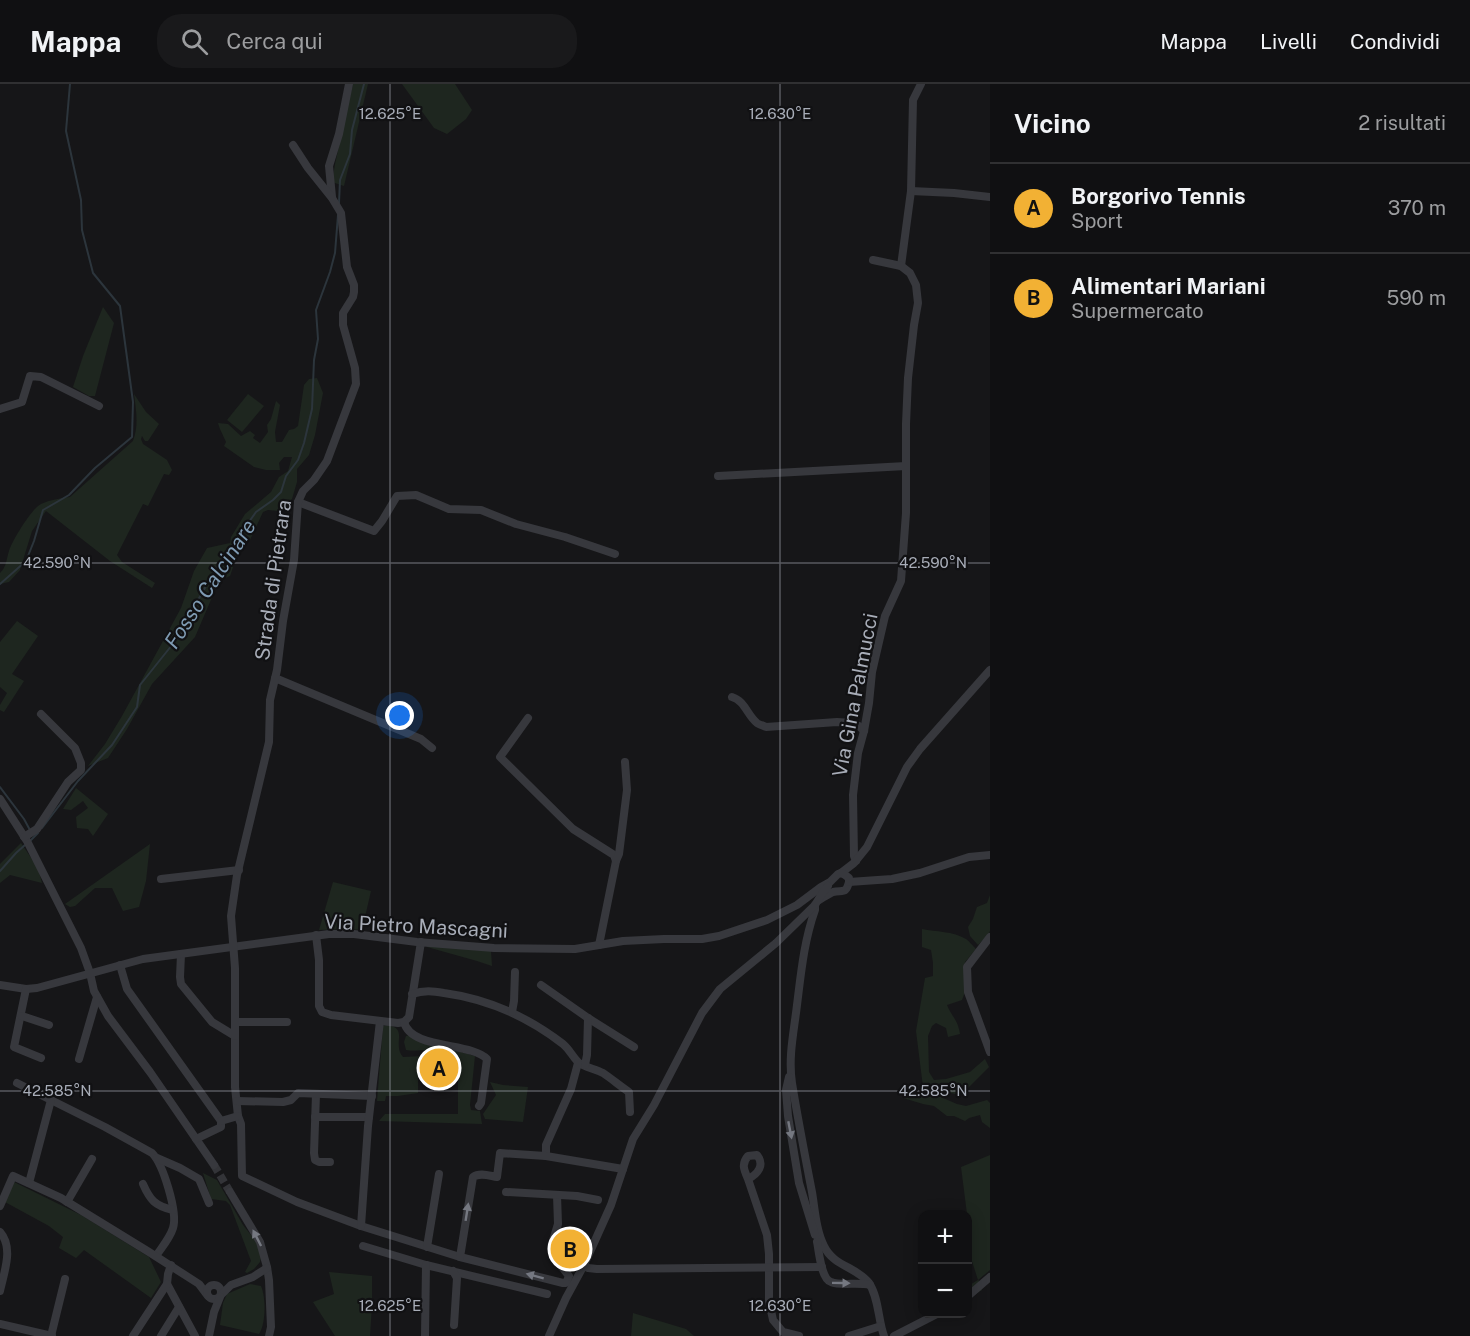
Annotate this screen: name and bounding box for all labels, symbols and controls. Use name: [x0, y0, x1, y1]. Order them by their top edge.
search box: [157, 14, 577, 68]
text: Mappa: [30, 25, 121, 58]
icon: search: [178, 25, 211, 58]
text: Cerca qui: [226, 28, 323, 54]
text: Mappa: [1160, 29, 1227, 54]
text: Livelli: [1260, 29, 1317, 54]
text: Condividi: [1350, 29, 1440, 54]
text: 12.625°E: [359, 105, 421, 122]
text: 12.630°E: [749, 105, 811, 122]
text: Vicino: [1014, 108, 1091, 139]
text: 2 risultati: [1358, 111, 1446, 135]
text: Borgorivo Tennis: [1071, 183, 1246, 209]
text: A: [1026, 196, 1041, 220]
text: 370 m: [1388, 196, 1446, 220]
text: Sport: [1071, 209, 1123, 233]
text: Alimentari Mariani: [1071, 273, 1266, 299]
text: B: [1027, 286, 1040, 310]
text: 590 m: [1386, 286, 1446, 310]
text: Supermercato: [1071, 299, 1204, 323]
street label: Strada di Pietrara: [250, 498, 296, 662]
water label: Fosso Calcinare: [159, 515, 261, 653]
text: 42.590°N: [23, 554, 91, 571]
text: 42.590°N: [899, 554, 967, 571]
street label: Via Gina Palmucci: [827, 611, 883, 779]
your location: [385, 701, 414, 730]
street label: Via Pietro Mascagni: [324, 909, 508, 943]
pin: A: [420, 1046, 458, 1090]
text: 42.585°N: [23, 1082, 91, 1099]
text: 42.585°N: [899, 1082, 967, 1099]
one-way arrow: [786, 1120, 795, 1139]
one-way arrow: [463, 1202, 472, 1221]
map controls: [918, 1210, 972, 1318]
button: +: [918, 1210, 972, 1264]
pin: B: [550, 1226, 590, 1272]
one-way arrow: [252, 1229, 262, 1246]
button: −: [918, 1264, 972, 1318]
one-way arrow: [526, 1271, 544, 1280]
one-way arrow: [832, 1278, 851, 1287]
text: 12.625°E: [359, 1297, 421, 1314]
text: 12.630°E: [749, 1297, 811, 1314]

